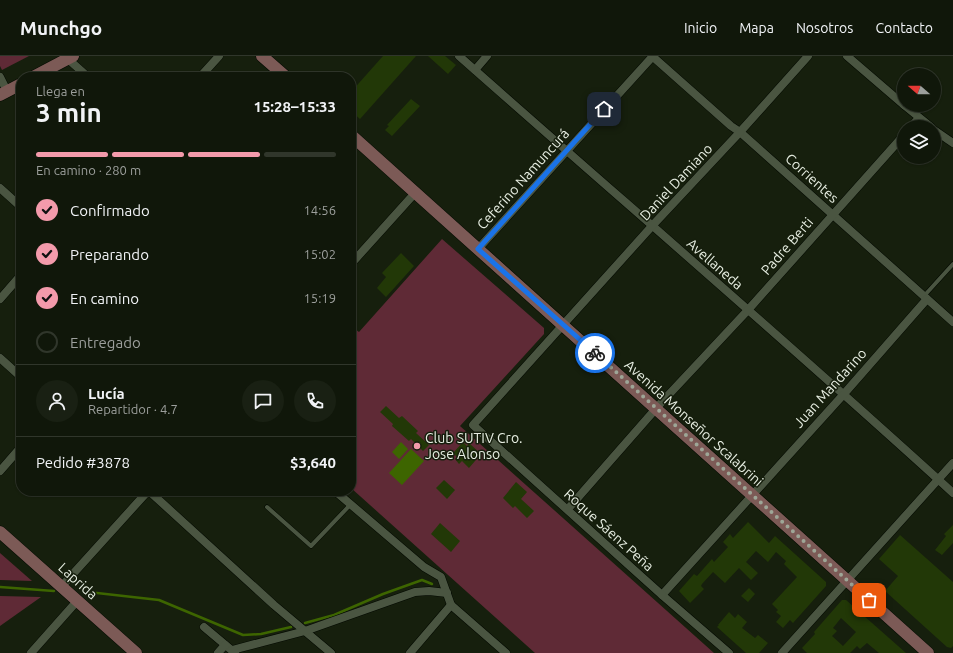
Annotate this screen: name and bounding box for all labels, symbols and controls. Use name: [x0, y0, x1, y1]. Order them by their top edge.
text: Munchgo: [20, 17, 102, 39]
text: Inicio: [684, 20, 717, 36]
text: Mapa: [739, 20, 774, 36]
text: Nosotros: [796, 20, 853, 36]
text: Contacto: [875, 20, 933, 36]
north arrow: [897, 68, 941, 112]
map controls: [897, 68, 941, 164]
text: Llega en: [36, 84, 85, 98]
pin: [587, 92, 621, 126]
text: 3 min: [36, 98, 102, 127]
text: 15:28–15:33: [253, 98, 336, 115]
icon: home: [593, 98, 615, 120]
button: layers: [897, 120, 941, 164]
street label: Ceferino Namuncurá: [474, 125, 572, 233]
street label: Daniel Damiano: [636, 140, 716, 224]
street label: Corrientes: [782, 150, 842, 206]
text: En camino · 280 m: [36, 163, 141, 177]
icon: check: [36, 199, 58, 221]
text: Confirmado: [70, 202, 150, 219]
text: 14:56: [303, 203, 336, 217]
street label: Padre Berti: [758, 214, 816, 278]
street label: Avellaneda: [684, 235, 746, 293]
icon: check: [36, 243, 58, 265]
text: Preparando: [70, 246, 149, 263]
text: 15:02: [303, 247, 336, 261]
icon: check: [36, 287, 58, 309]
text: En camino: [70, 290, 139, 307]
text: 15:19: [303, 291, 336, 305]
courier: [575, 333, 615, 373]
text: Entregado: [70, 334, 141, 351]
icon: bike: [584, 342, 606, 364]
street label: Juan Mandarino: [790, 345, 870, 431]
street label: Avenida Monseñor Scalabrini: [622, 357, 766, 489]
button: person: [36, 380, 78, 422]
button: chat: [242, 380, 284, 422]
button: phone: [294, 380, 336, 422]
text: Lucía: [88, 385, 125, 402]
text: Repartidor · 4.7: [88, 402, 178, 416]
place label: Club SUTIV Cro. Jose Alonso: [425, 430, 522, 462]
marker: Club SUTIV Cro. Jose Alonso: [412, 441, 422, 451]
text: Pedido #3878: [36, 454, 130, 471]
text: $3,640: [290, 454, 336, 471]
street label: Roque Sáenz Peña: [561, 486, 657, 574]
street label: Laprida: [55, 559, 101, 603]
pin: [852, 583, 886, 617]
icon: bag: [858, 589, 880, 611]

